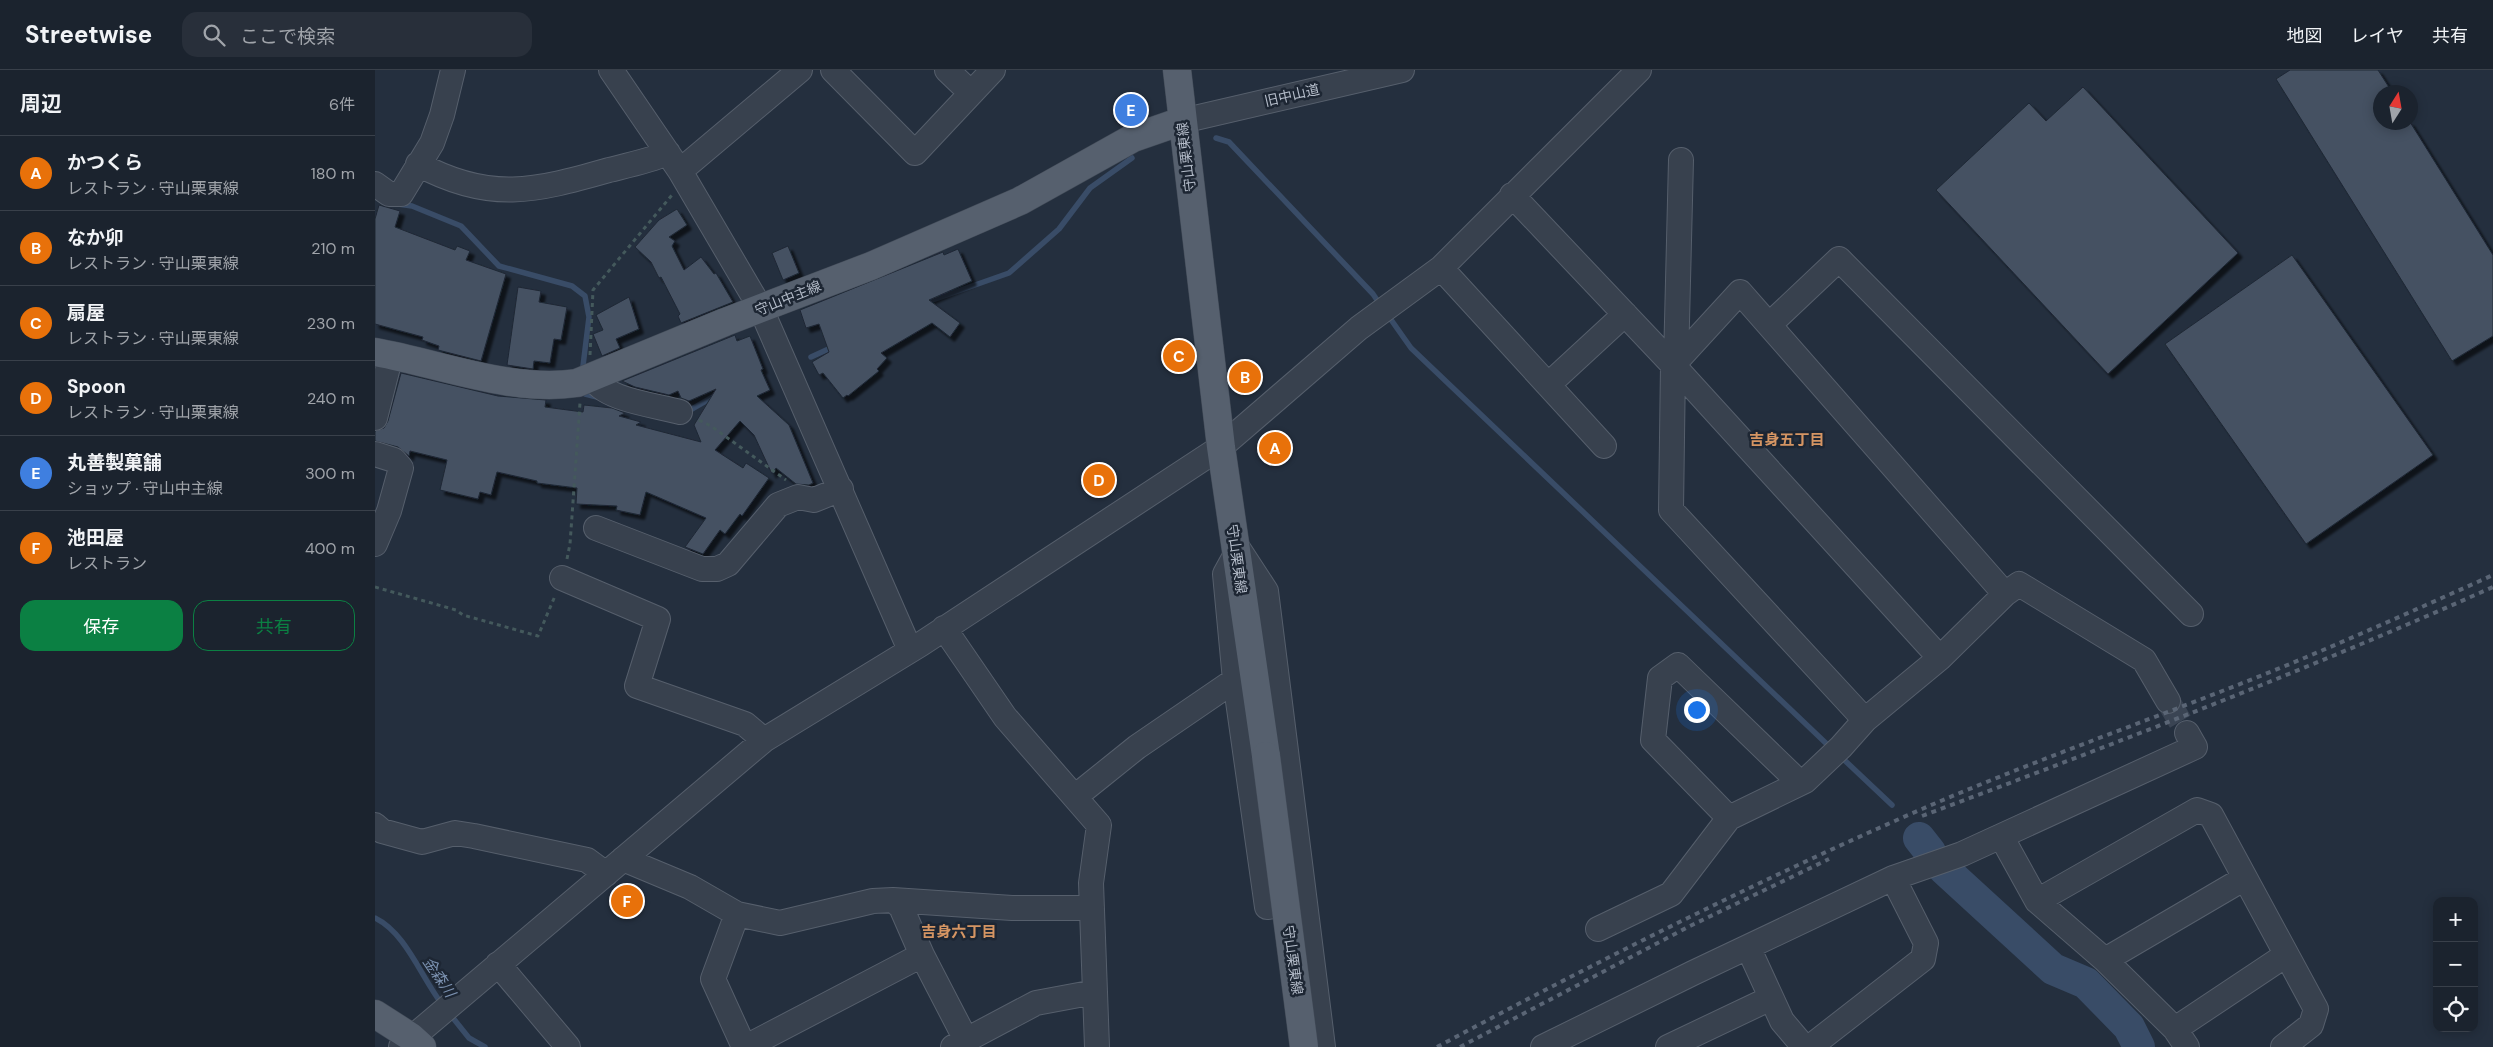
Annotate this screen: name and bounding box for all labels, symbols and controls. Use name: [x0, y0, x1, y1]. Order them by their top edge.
search box: [182, 12, 532, 57]
text: Streetwise: [25, 19, 152, 50]
icon: search: [200, 21, 228, 49]
text: ここで検索: [240, 24, 335, 49]
text: 地図: [2287, 24, 2323, 48]
text: レイヤ: [2351, 24, 2404, 48]
text: 共有: [2432, 24, 2468, 48]
street label: 旧中山道: [1263, 80, 1321, 110]
north arrow: [2373, 85, 2418, 130]
text: 周辺: [20, 90, 62, 118]
pin: E: [1115, 91, 1147, 129]
text: 6件: [329, 94, 355, 115]
street label: 守山栗東線: [1173, 121, 1199, 193]
text: かつくら: [67, 150, 143, 175]
text: A: [30, 163, 42, 184]
text: 180 m: [311, 163, 355, 184]
text: レストラン · 守山栗東線: [67, 178, 239, 199]
text: なか卯: [67, 225, 124, 250]
text: B: [31, 238, 41, 259]
text: 210 m: [311, 238, 355, 259]
text: レストラン · 守山栗東線: [67, 253, 239, 274]
street label: 守山中主線: [752, 277, 824, 319]
text: 扇屋: [67, 300, 105, 325]
text: C: [30, 313, 42, 334]
text: 230 m: [307, 313, 355, 334]
text: レストラン · 守山栗東線: [67, 328, 239, 349]
pin: C: [1163, 337, 1195, 375]
pin: B: [1229, 358, 1261, 396]
text: Spoon: [67, 374, 126, 399]
text: D: [30, 388, 42, 409]
text: 240 m: [307, 388, 355, 409]
text: レストラン · 守山栗東線: [67, 402, 239, 423]
pin: A: [1259, 429, 1291, 467]
district label: 吉身五丁目: [1749, 430, 1825, 450]
text: 丸善製菓舗: [67, 450, 162, 475]
pin: D: [1083, 461, 1115, 499]
text: E: [31, 463, 41, 484]
text: 300 m: [305, 463, 355, 484]
text: ショップ · 守山中主線: [67, 478, 223, 499]
street label: 守山栗東線: [1223, 523, 1251, 595]
text: 池田屋: [67, 525, 124, 550]
text: F: [32, 538, 40, 559]
text: 400 m: [305, 538, 355, 559]
text: レストラン: [67, 553, 147, 574]
button: 保存: [20, 600, 183, 651]
button: 共有: [193, 600, 355, 651]
your location: [1684, 697, 1710, 723]
pin: F: [611, 882, 643, 920]
map controls: [2433, 897, 2478, 1032]
button: +: [2433, 897, 2478, 942]
district label: 吉身六丁目: [921, 922, 997, 942]
street label: 守山栗東線: [1279, 924, 1307, 996]
button: −: [2433, 942, 2478, 987]
water label: 金森川: [418, 953, 461, 1003]
button: locate: [2433, 987, 2478, 1032]

